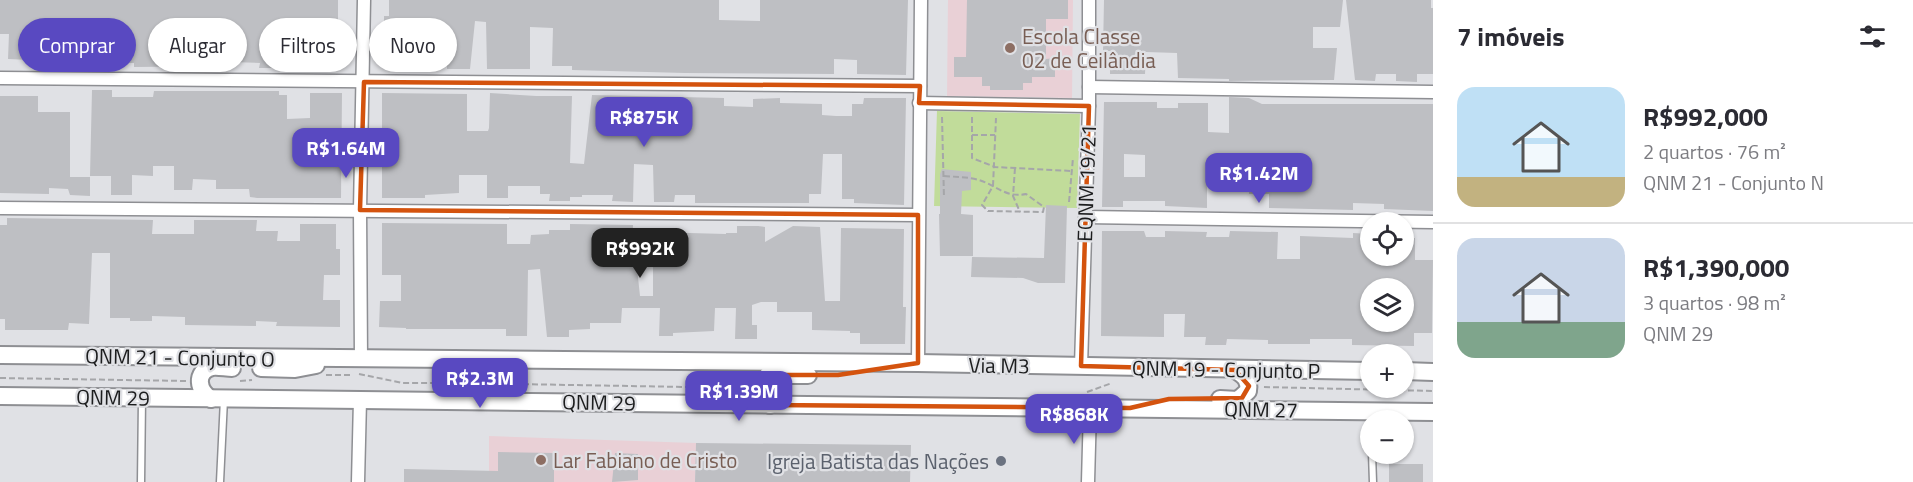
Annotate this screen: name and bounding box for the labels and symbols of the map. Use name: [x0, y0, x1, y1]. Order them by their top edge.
place label: Escola Classe 02 de Ceilândia: [1022, 20, 1156, 76]
marker: Escola Classe 02 de Ceilândia: [1003, 41, 1017, 55]
pin: R$875K: [595, 97, 693, 148]
street label: EQNM 19/21: [1068, 124, 1104, 242]
pin: R$1.64M: [291, 128, 401, 179]
pin: R$1.42M: [1204, 153, 1314, 204]
pin: R$992K: [591, 228, 689, 279]
street label: QNM 21 - Conjunto O: [85, 339, 275, 375]
street label: Via M3: [968, 348, 1030, 382]
street label: QNM 19 - Conjunto P: [1132, 351, 1320, 387]
pin: R$2.3M: [431, 358, 529, 409]
pin: R$1.39M: [684, 371, 794, 422]
street label: QNM 29: [76, 380, 150, 414]
street label: QNM 29: [562, 385, 636, 419]
street label: QNM 27: [1224, 392, 1298, 426]
pin: R$868K: [1025, 394, 1123, 445]
place label: Lar Fabiano de Cristo: [553, 444, 737, 476]
place label: Igreja Batista das Nações: [767, 445, 989, 477]
marker: Lar Fabiano de Cristo: [534, 453, 548, 467]
marker: Igreja Batista das Nações: [994, 454, 1008, 468]

